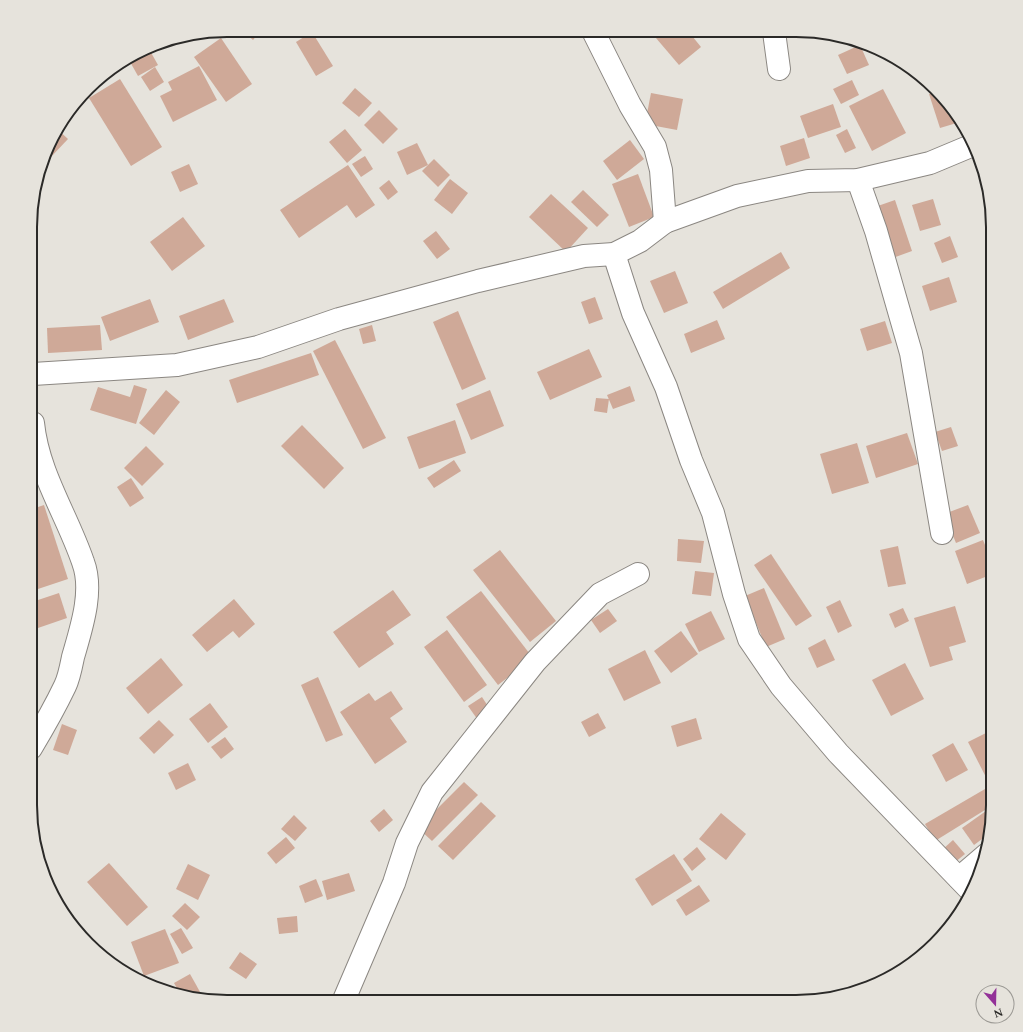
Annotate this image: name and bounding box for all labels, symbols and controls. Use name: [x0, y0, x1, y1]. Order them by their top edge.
north arrow: [975, 984, 1015, 1024]
text: N: [991, 1003, 1005, 1022]

